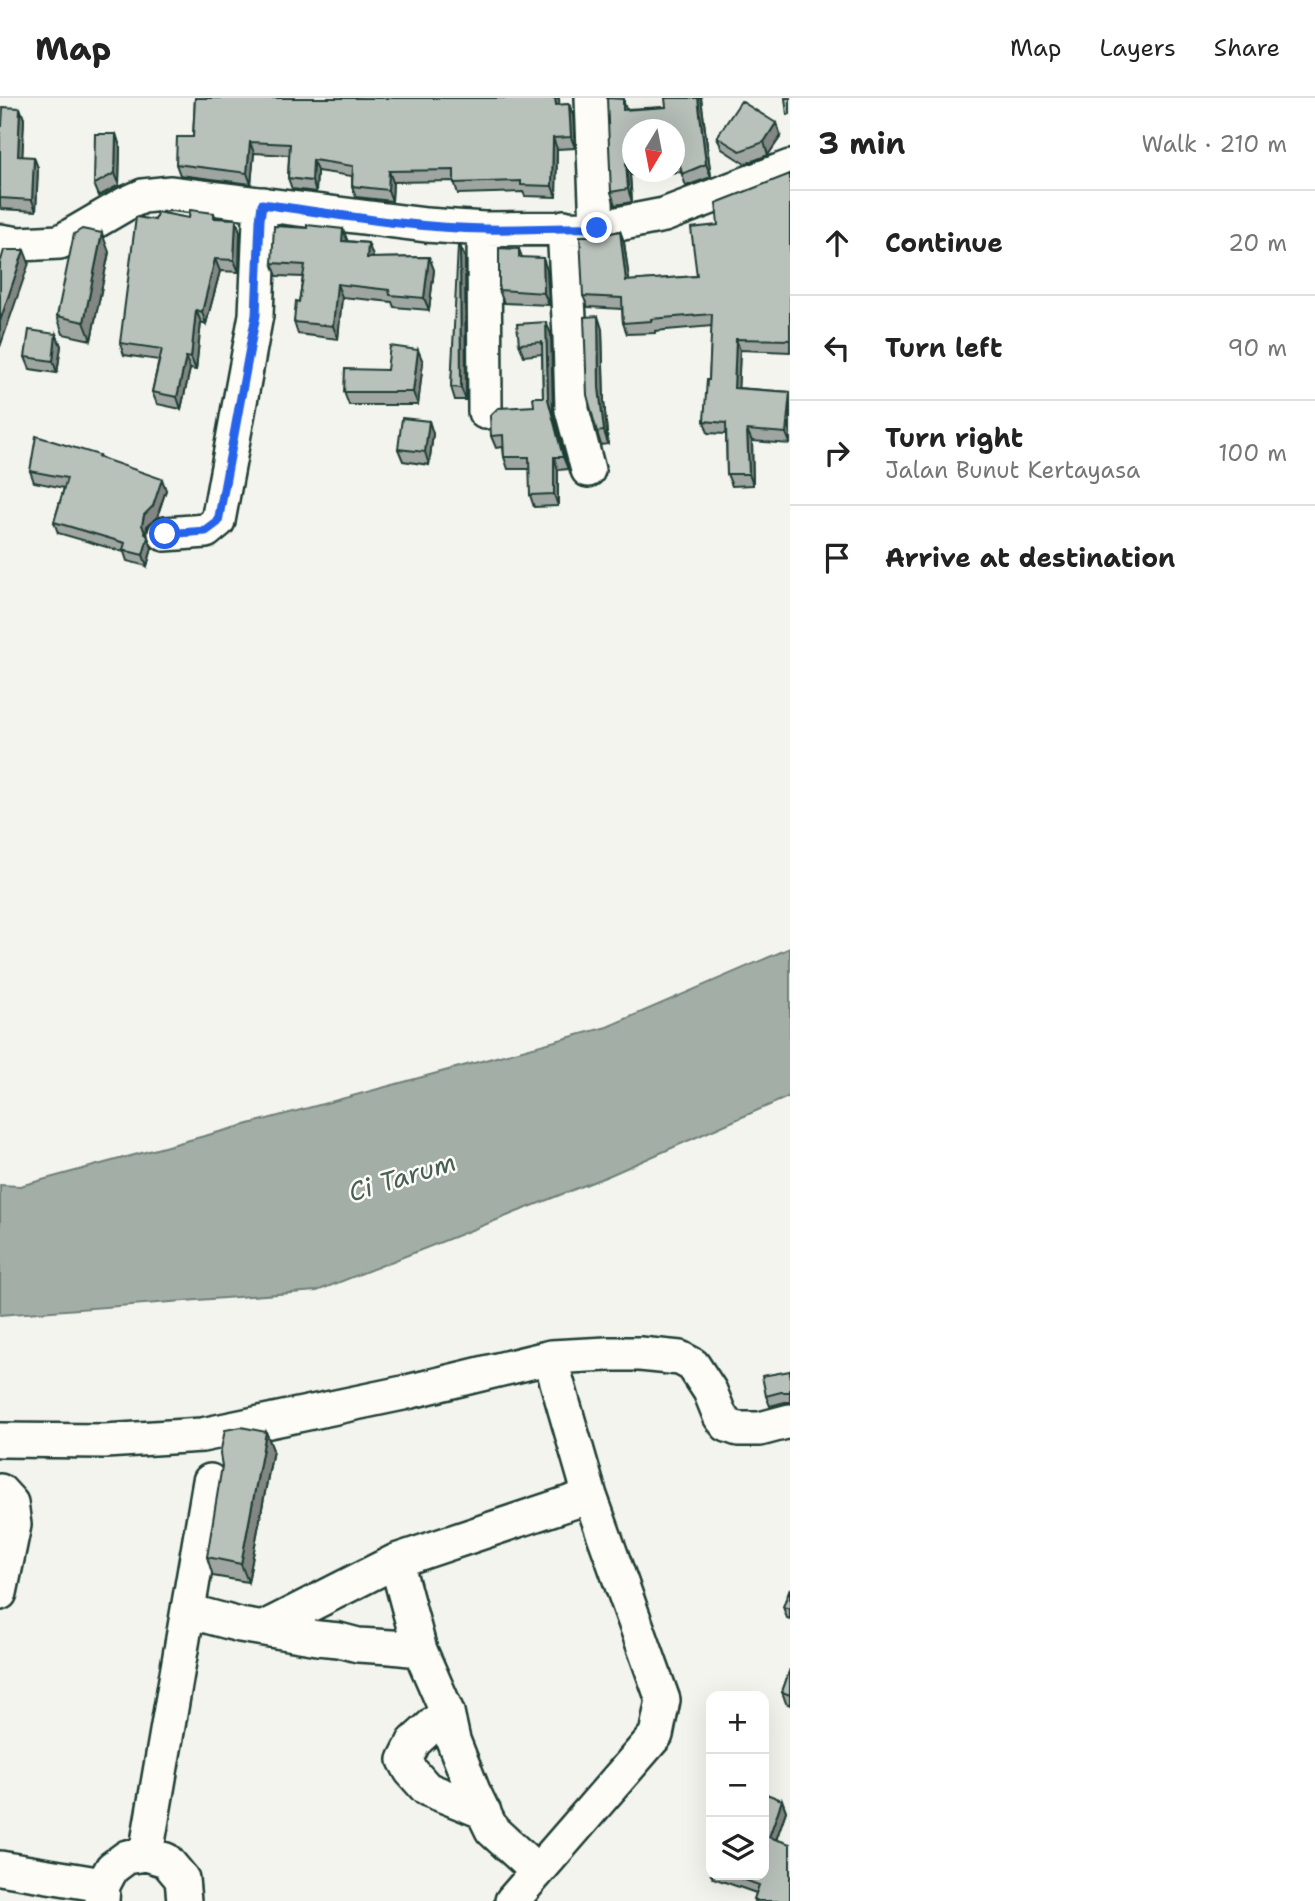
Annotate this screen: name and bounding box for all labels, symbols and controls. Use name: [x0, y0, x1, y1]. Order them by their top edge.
text: Map: [35, 26, 111, 71]
text: Map: [1010, 32, 1061, 64]
text: Layers: [1099, 32, 1176, 64]
text: Share: [1214, 32, 1280, 64]
north arrow: [622, 119, 685, 182]
text: 3 min: [818, 123, 905, 164]
text: Walk · 210 m: [1142, 129, 1287, 159]
route end: [581, 212, 612, 243]
icon: ahead: [818, 224, 856, 262]
text: Continue: [885, 225, 1003, 260]
text: 20 m: [1228, 228, 1287, 258]
icon: left: [818, 329, 856, 367]
text: Turn left: [885, 330, 1002, 365]
text: 90 m: [1227, 333, 1287, 363]
text: Turn right: [885, 420, 1023, 455]
icon: right: [818, 434, 856, 472]
text: 100 m: [1218, 438, 1287, 468]
text: Jalan Bunut Kertayasa: [885, 455, 1140, 485]
route start: [149, 518, 180, 549]
icon: arrive: [818, 539, 856, 577]
text: Arrive at destination: [885, 540, 1175, 575]
water label: Ci Tarum: [344, 1144, 460, 1209]
map controls: [706, 1691, 769, 1880]
button: +: [706, 1691, 769, 1754]
button: −: [706, 1754, 769, 1817]
button: layers: [706, 1817, 769, 1880]

